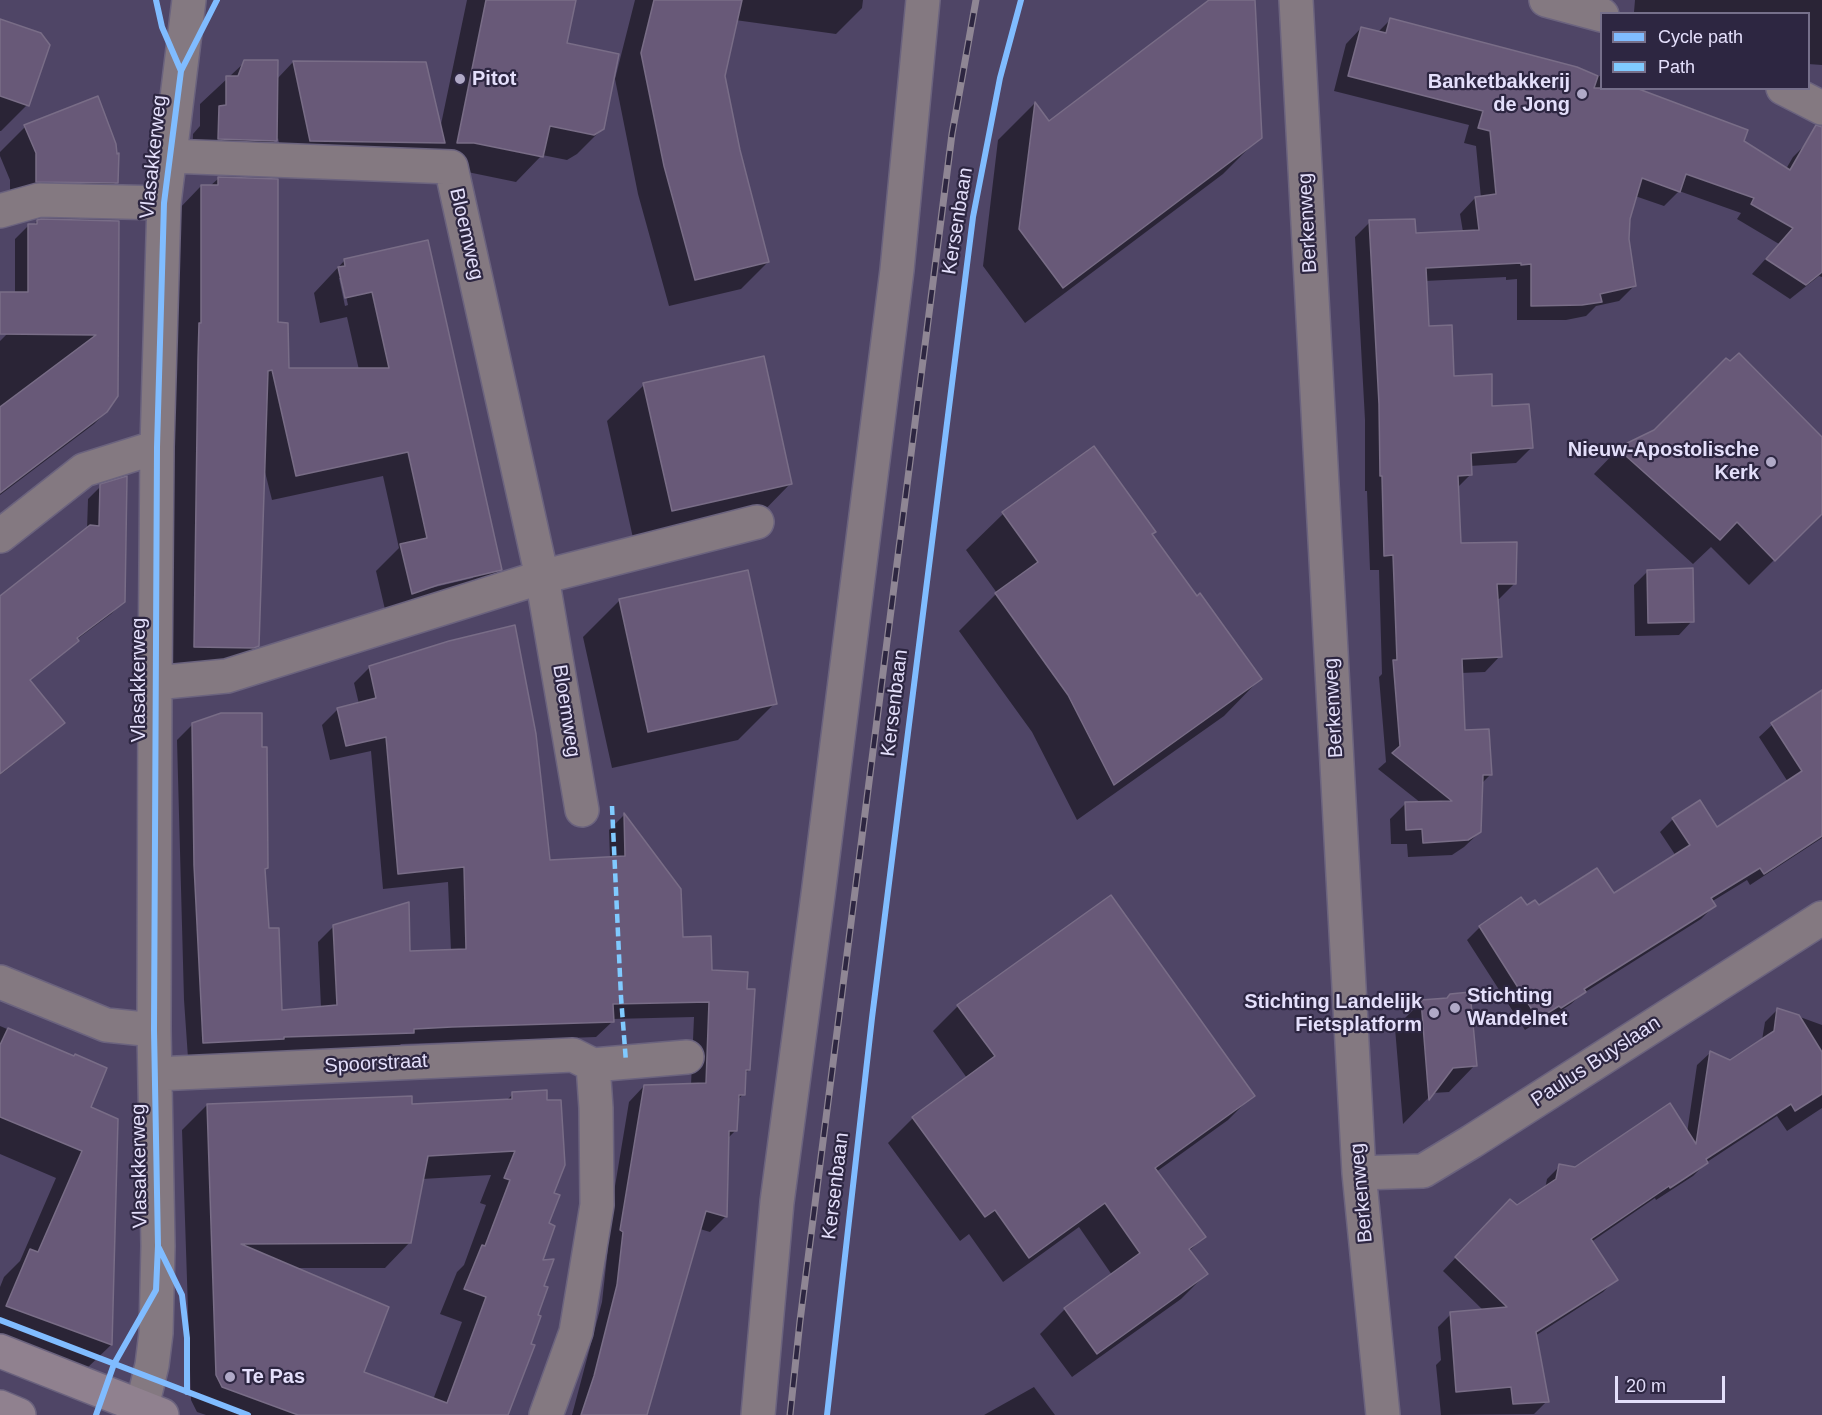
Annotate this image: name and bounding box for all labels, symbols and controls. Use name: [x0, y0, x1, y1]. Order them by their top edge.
legend: [1600, 12, 1810, 90]
text: Cycle path: [1658, 27, 1743, 47]
text: Path: [1658, 57, 1695, 77]
place label: Pitot: [472, 67, 516, 91]
place label: Banketbakkerij de Jong: [1428, 70, 1570, 117]
marker: Pitot: [453, 72, 467, 86]
marker: Banketbakkerij de Jong: [1575, 87, 1589, 101]
street label: Vlasakkerweg: [136, 94, 172, 220]
street label: Kersenbaan: [938, 166, 978, 276]
street label: Berkenweg: [1293, 172, 1323, 274]
street label: Bloemweg: [444, 186, 488, 282]
place label: Nieuw-Apostolische Kerk: [1568, 438, 1759, 485]
marker: Nieuw-Apostolische Kerk: [1764, 455, 1778, 469]
street label: Vlasakkerweg: [127, 618, 151, 742]
street label: Kersenbaan: [877, 648, 913, 758]
street label: Berkenweg: [1319, 657, 1349, 759]
street label: Bloemweg: [547, 663, 585, 759]
place label: Stichting Wandelnet: [1467, 984, 1567, 1031]
place label: Stichting Landelijk Fietsplatform: [1244, 990, 1422, 1037]
marker: Stichting Wandelnet: [1448, 1001, 1462, 1015]
marker: Stichting Landelijk Fietsplatform: [1427, 1006, 1441, 1020]
street label: Paulus Buyslaan: [1527, 1011, 1665, 1113]
street label: Spoorstraat: [324, 1049, 428, 1079]
street label: Vlasakkerweg: [127, 1104, 153, 1228]
street label: Kersenbaan: [818, 1131, 854, 1241]
street label: Berkenweg: [1346, 1142, 1378, 1244]
scale bar: [1618, 1364, 1728, 1402]
place label: Te Pas: [242, 1365, 305, 1389]
marker: Te Pas: [223, 1370, 237, 1384]
text: 20 m: [1626, 1376, 1666, 1396]

